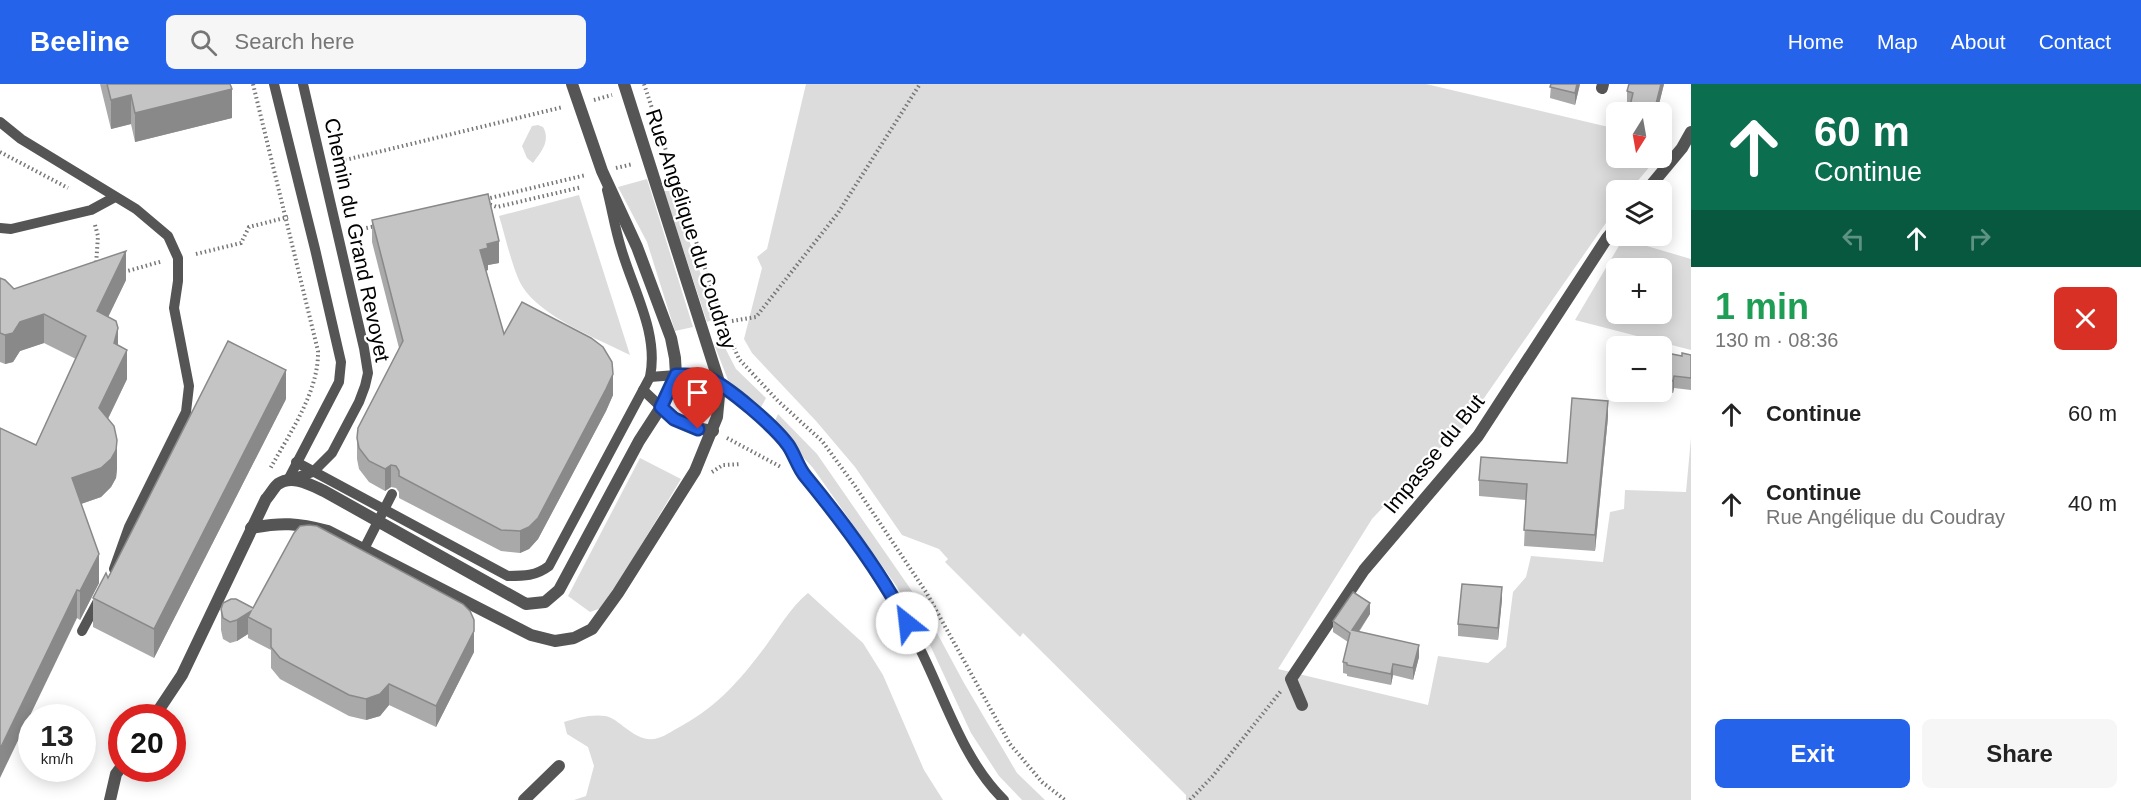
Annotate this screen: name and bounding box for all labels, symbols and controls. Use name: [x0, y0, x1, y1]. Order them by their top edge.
search box: [166, 15, 586, 69]
text: Beeline: [30, 26, 130, 57]
icon: search: [187, 26, 220, 59]
text: Search here: [235, 29, 354, 54]
text: Home: [1788, 30, 1844, 53]
text: Map: [1877, 30, 1918, 53]
text: About: [1951, 30, 2006, 53]
text: Contact: [2039, 30, 2111, 53]
north arrow: [1606, 102, 1672, 168]
map controls: [1606, 102, 1672, 402]
street label: Rue Angélique du Coudray: [642, 106, 741, 352]
icon: ahead: [1715, 108, 1793, 186]
text: 60 m: [1814, 108, 1910, 155]
street label: Chemin du Grand Revoyet: [320, 116, 395, 364]
text: Continue: [1814, 157, 1922, 187]
button: layers: [1606, 180, 1672, 246]
icon: left: [1837, 222, 1870, 255]
icon: ahead: [1900, 222, 1933, 255]
icon: right: [1963, 222, 1996, 255]
button: +: [1606, 258, 1672, 324]
text: 1 min: [1715, 286, 1809, 327]
button: close: [2054, 287, 2117, 350]
text: 130 m · 08:36: [1715, 329, 1838, 351]
button: −: [1606, 336, 1672, 402]
pin: [672, 367, 723, 429]
icon: arrive: [681, 376, 714, 409]
street label: Impasse du But: [1379, 390, 1489, 518]
icon: ahead: [1715, 398, 1748, 431]
text: Continue: [1766, 401, 1861, 426]
text: 60 m: [2068, 401, 2117, 426]
text: Continue: [1766, 480, 1861, 505]
icon: ahead: [1715, 488, 1748, 521]
text: 40 m: [2068, 491, 2117, 516]
text: Rue Angélique du Coudray: [1766, 506, 2005, 528]
position arrow: [875, 591, 939, 655]
speed limit sign: 20: [108, 704, 186, 782]
text: 13: [40, 719, 74, 752]
button: Exit: [1715, 719, 1910, 788]
button: Share: [1922, 719, 2117, 788]
text: km/h: [41, 750, 73, 767]

